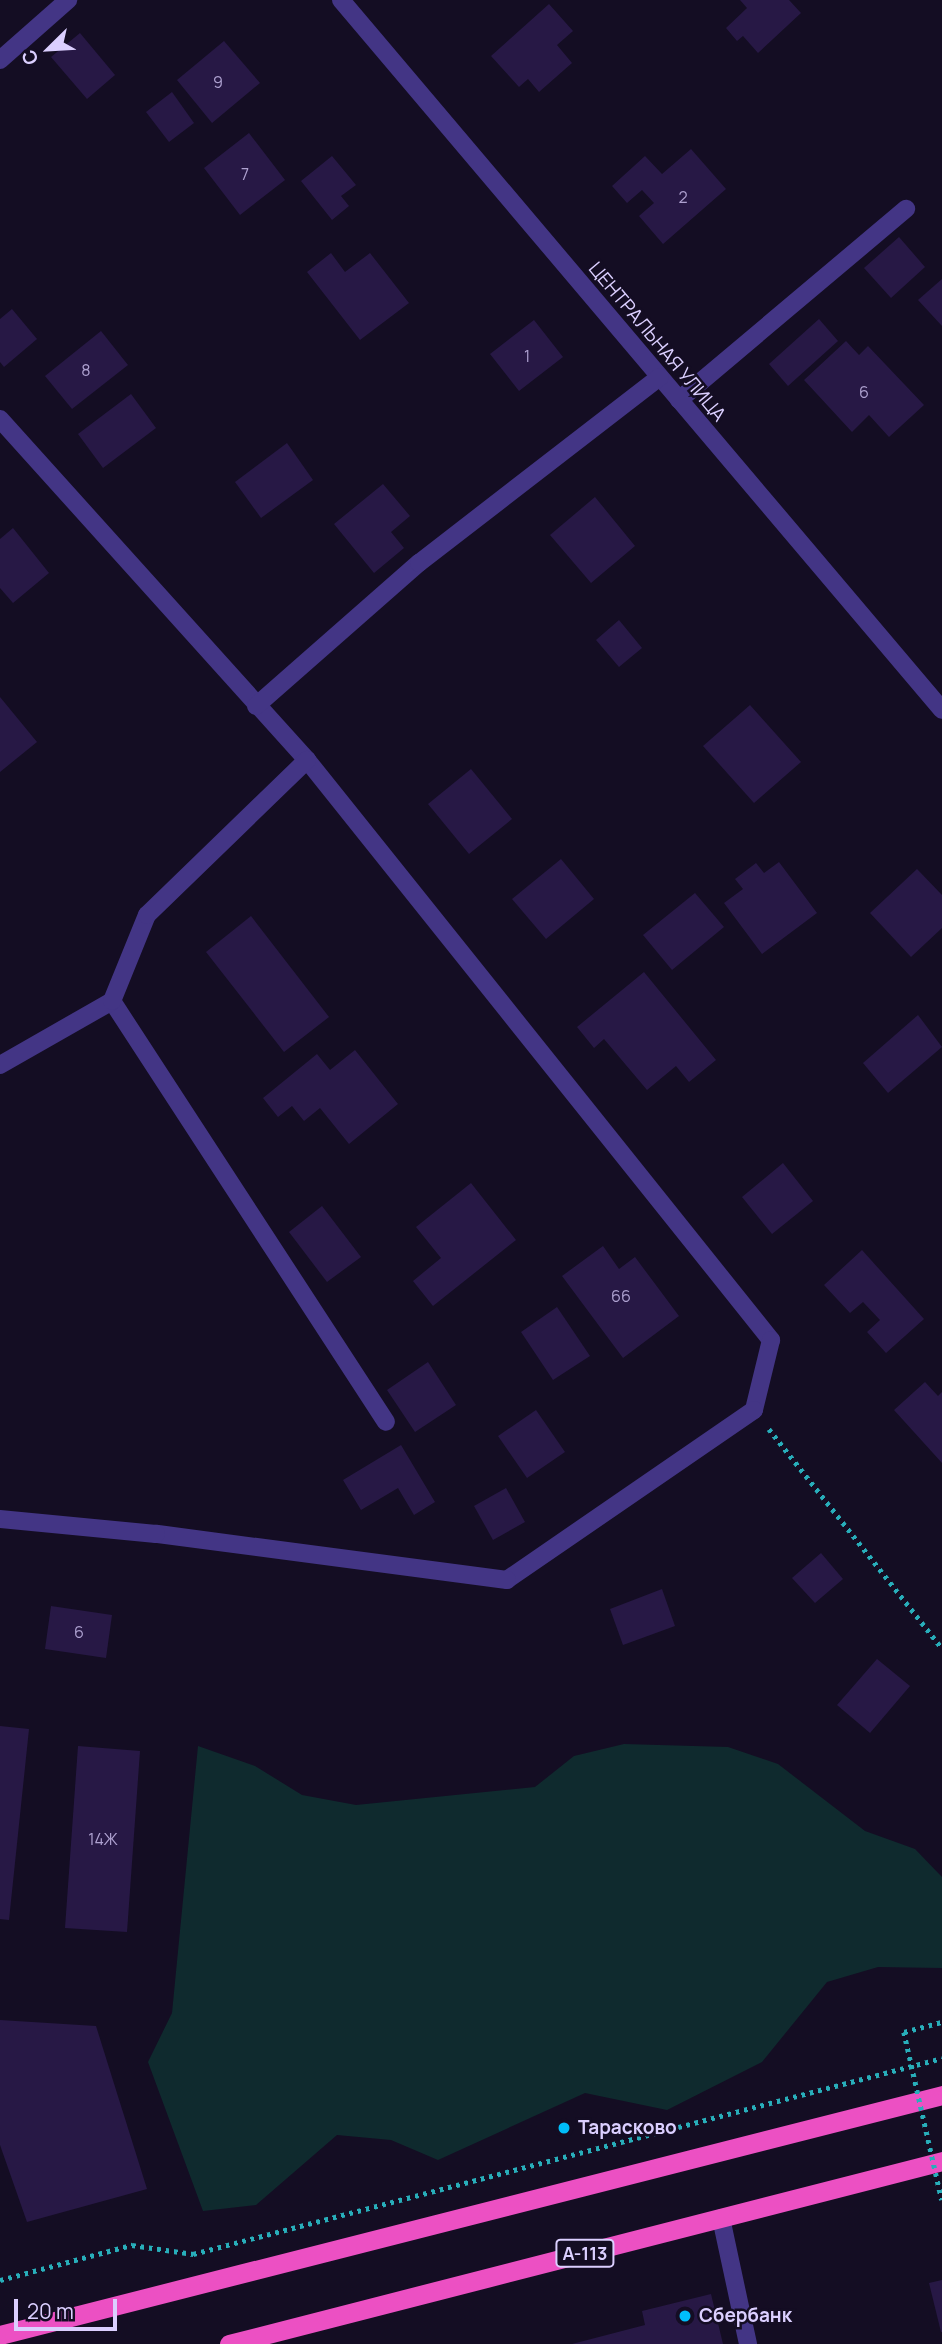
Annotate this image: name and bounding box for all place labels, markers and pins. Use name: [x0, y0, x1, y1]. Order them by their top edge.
place label: Тарасково: [578, 2117, 677, 2139]
marker: Тарасково: [556, 2120, 572, 2136]
place label: Сбербанк: [699, 2305, 792, 2327]
marker: Сбербанк: [677, 2308, 693, 2324]

